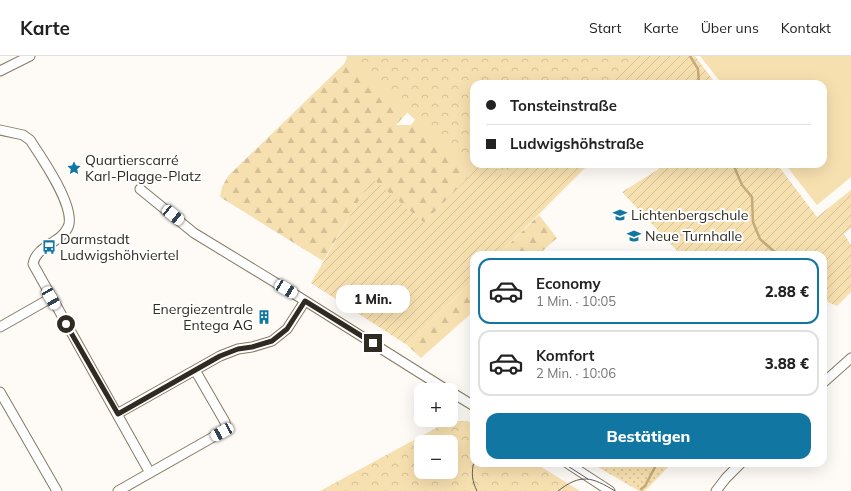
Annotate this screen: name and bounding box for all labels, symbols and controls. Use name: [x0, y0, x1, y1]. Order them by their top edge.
text: Karte: [20, 16, 70, 40]
text: Start: [589, 19, 621, 37]
text: Karte: [643, 19, 679, 37]
text: Über uns: [701, 19, 759, 37]
text: Kontakt: [781, 19, 831, 37]
text: Tonsteinstraße: [510, 96, 617, 115]
text: Ludwigshöhstraße: [510, 134, 644, 153]
place label: Quartierscarré Karl-Plagge-Platz: [85, 151, 201, 185]
place icon: Quartierscarré Karl-Plagge-Platz: [66, 160, 82, 176]
car: [160, 203, 186, 227]
place label: Lichtenbergschule: [631, 206, 748, 224]
school or university icon: Lichtenbergschule: [612, 207, 628, 223]
place label: Neue Turnhalle: [645, 227, 742, 245]
school or university icon: Neue Turnhalle: [626, 228, 642, 244]
place label: Darmstadt Ludwigshöhviertel: [60, 230, 179, 264]
bus stop icon: Darmstadt Ludwigshöhviertel: [41, 239, 57, 255]
icon: car: [488, 273, 524, 309]
text: Economy: [536, 274, 601, 293]
car: [273, 278, 299, 300]
text: 2.88 €: [765, 282, 809, 301]
car: [40, 285, 62, 311]
callout: 1 Min.: [336, 285, 410, 313]
text: 1 Min.: [354, 291, 392, 307]
text: 1 Min. · 10:05: [536, 293, 616, 309]
place label: Energiezentrale Entega AG: [152, 300, 253, 334]
building icon: Energiezentrale Entega AG: [256, 309, 272, 325]
route start: [57, 315, 75, 333]
route end: [364, 334, 382, 352]
icon: car: [488, 345, 524, 381]
text: Komfort: [536, 346, 594, 365]
text: 3.88 €: [765, 354, 809, 373]
text: 2 Min. · 10:06: [536, 365, 616, 381]
map controls: [414, 383, 458, 479]
button: +: [414, 383, 458, 427]
button: Bestätigen: [486, 413, 811, 459]
car: [209, 421, 235, 443]
button: −: [414, 435, 458, 479]

